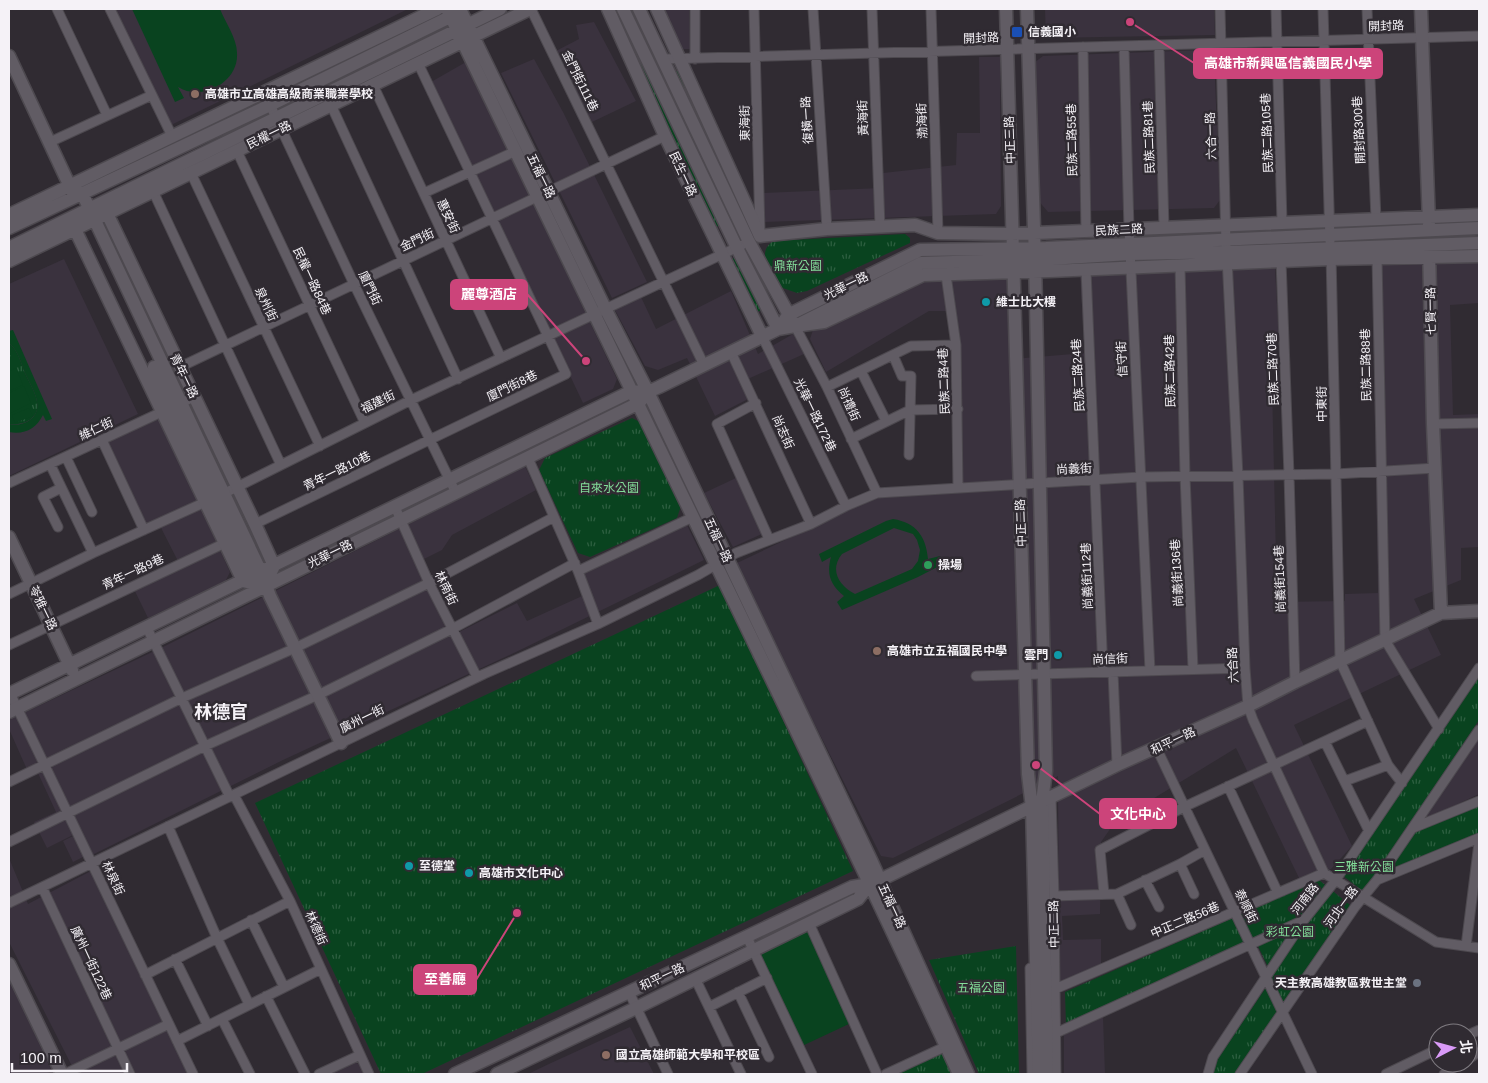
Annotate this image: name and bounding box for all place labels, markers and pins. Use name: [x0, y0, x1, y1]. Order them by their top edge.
marker: 信義國小: [1010, 25, 1024, 39]
place label: 信義國小: [1028, 25, 1076, 39]
callout: 高雄市新興區信義國民小學: [1194, 49, 1382, 78]
place label: 高雄市立高雄高級商業職業學校: [205, 87, 373, 101]
marker: 高雄市立高雄高級商業職業學校: [189, 88, 201, 100]
callout: 麗尊酒店: [451, 280, 527, 309]
place label: 維士比大樓: [996, 295, 1056, 309]
marker: 維士比大樓: [980, 296, 992, 308]
place label: 操場: [938, 558, 962, 572]
marker: 操場: [922, 559, 934, 571]
place label: 高雄市立五福國民中學: [887, 644, 1007, 658]
marker: 高雄市立五福國民中學: [871, 645, 883, 657]
place label: 雲門: [1024, 648, 1048, 662]
marker: 雲門: [1052, 649, 1064, 661]
callout: 文化中心: [1100, 799, 1176, 828]
place label: 至德堂: [419, 859, 455, 873]
marker: 至德堂: [403, 860, 415, 872]
place label: 高雄市文化中心: [479, 866, 563, 880]
marker: 高雄市文化中心: [463, 867, 475, 879]
callout: 至善廳: [414, 965, 476, 994]
place label: 天主教高雄教區救世主堂: [1275, 976, 1407, 990]
marker: 天主教高雄教區救世主堂: [1411, 977, 1423, 989]
place label: 國立高雄師範大學和平校區: [616, 1048, 760, 1062]
marker: 國立高雄師範大學和平校區: [600, 1049, 612, 1061]

